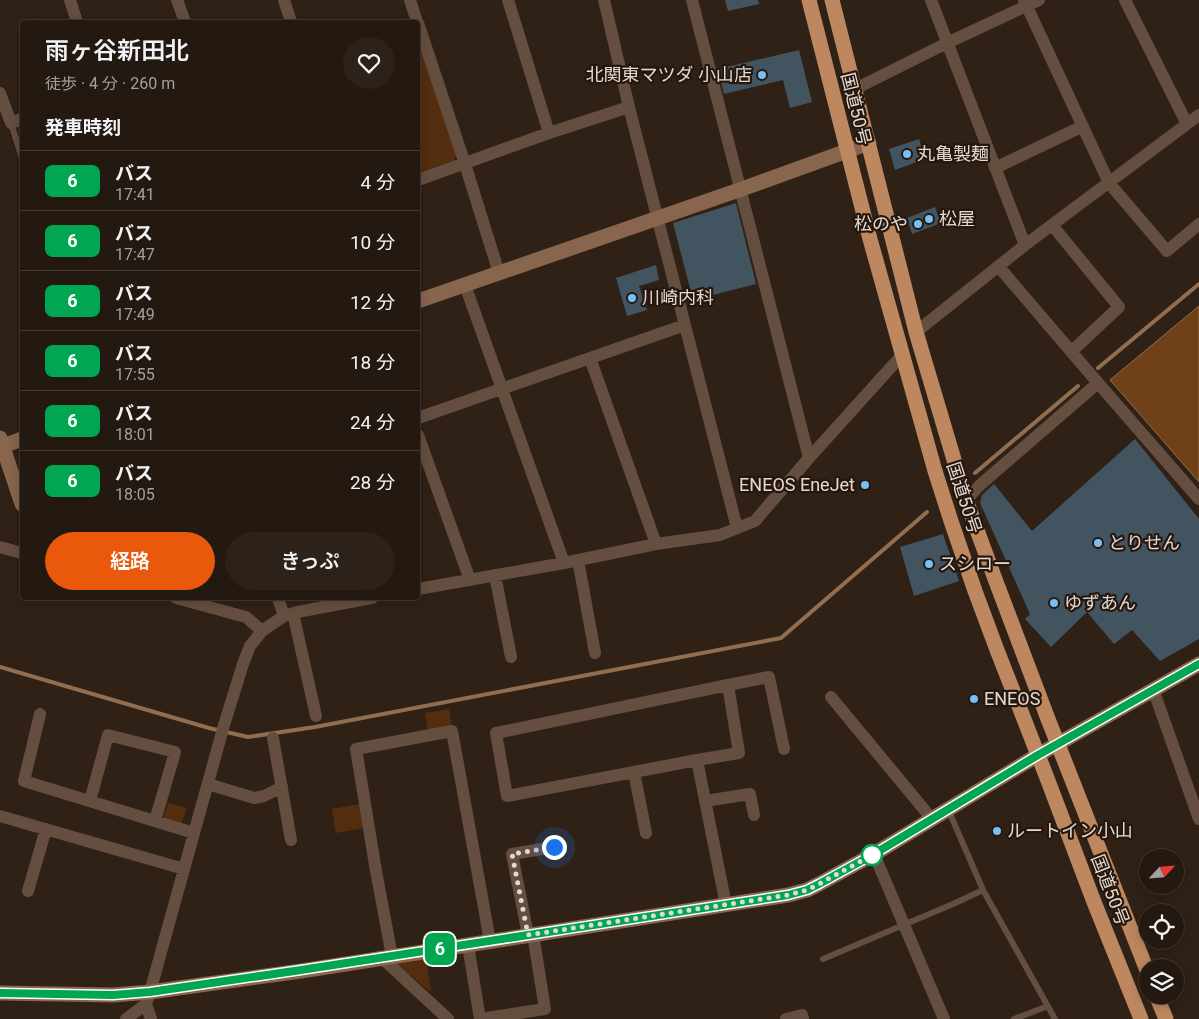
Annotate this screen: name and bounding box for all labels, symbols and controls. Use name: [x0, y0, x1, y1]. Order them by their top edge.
text: 雨ヶ谷新田北: [45, 37, 189, 65]
button: heart: [343, 37, 395, 89]
place label: 北関東マツダ 小山店: [586, 64, 752, 85]
marker: 北関東マツダ 小山店: [756, 69, 768, 81]
street label: 国道50号: [837, 70, 876, 147]
text: 徒歩 · 4 分 · 260 m: [45, 74, 175, 93]
text: 発車時刻: [45, 116, 121, 139]
place label: 丸亀製麺: [917, 143, 989, 164]
marker: 丸亀製麺: [901, 148, 913, 160]
text: バス: [115, 162, 153, 185]
text: 6: [67, 170, 78, 191]
text: 4 分: [361, 171, 395, 194]
text: 17:41: [115, 185, 155, 204]
place label: 松屋: [939, 208, 975, 229]
place label: 松のや: [854, 213, 908, 234]
marker: 松屋: [923, 213, 935, 225]
marker: 松のや: [912, 218, 924, 230]
text: バス: [115, 222, 153, 245]
text: 6: [67, 230, 78, 251]
text: 10 分: [350, 231, 395, 254]
text: 17:47: [115, 245, 155, 264]
text: バス: [115, 282, 153, 305]
place label: 川崎内科: [642, 287, 714, 308]
text: 6: [67, 290, 78, 311]
text: 12 分: [350, 291, 395, 314]
marker: 川崎内科: [626, 292, 638, 304]
text: 17:49: [115, 305, 155, 324]
text: バス: [115, 342, 153, 365]
text: 6: [67, 350, 78, 371]
text: 18 分: [350, 351, 395, 374]
text: 17:55: [115, 365, 155, 384]
text: バス: [115, 402, 153, 425]
text: 6: [67, 410, 78, 431]
text: 24 分: [350, 411, 395, 434]
text: 18:01: [115, 425, 155, 444]
street label: 国道50号: [943, 459, 986, 536]
text: バス: [115, 462, 153, 485]
text: 6: [67, 470, 78, 491]
text: 28 分: [350, 471, 395, 494]
place label: ENEOS EneJet: [739, 474, 855, 495]
marker: ENEOS EneJet: [859, 479, 871, 491]
text: 18:05: [115, 485, 155, 504]
button: 経路: [45, 532, 215, 590]
button: きっぷ: [225, 532, 395, 590]
place label: とりせん: [1108, 532, 1180, 553]
marker: とりせん: [1092, 537, 1104, 549]
place label: スシロー: [939, 553, 1011, 574]
marker: スシロー: [923, 558, 935, 570]
place label: ゆずあん: [1064, 592, 1136, 613]
marker: ゆずあん: [1048, 597, 1060, 609]
place label: ENEOS: [984, 688, 1041, 709]
marker: ENEOS: [968, 693, 980, 705]
place label: ルートイン小山: [1007, 820, 1133, 841]
marker: ルートイン小山: [991, 825, 1003, 837]
your location: [542, 835, 567, 860]
unlabelled marker: [861, 844, 883, 866]
north arrow: [1139, 849, 1184, 894]
map controls: [1139, 849, 1184, 1004]
street label: 国道50号: [1087, 851, 1134, 928]
button: locate: [1139, 904, 1184, 949]
line badge: 6: [424, 933, 456, 965]
text: 6: [435, 938, 445, 959]
button: layers: [1139, 959, 1184, 1004]

